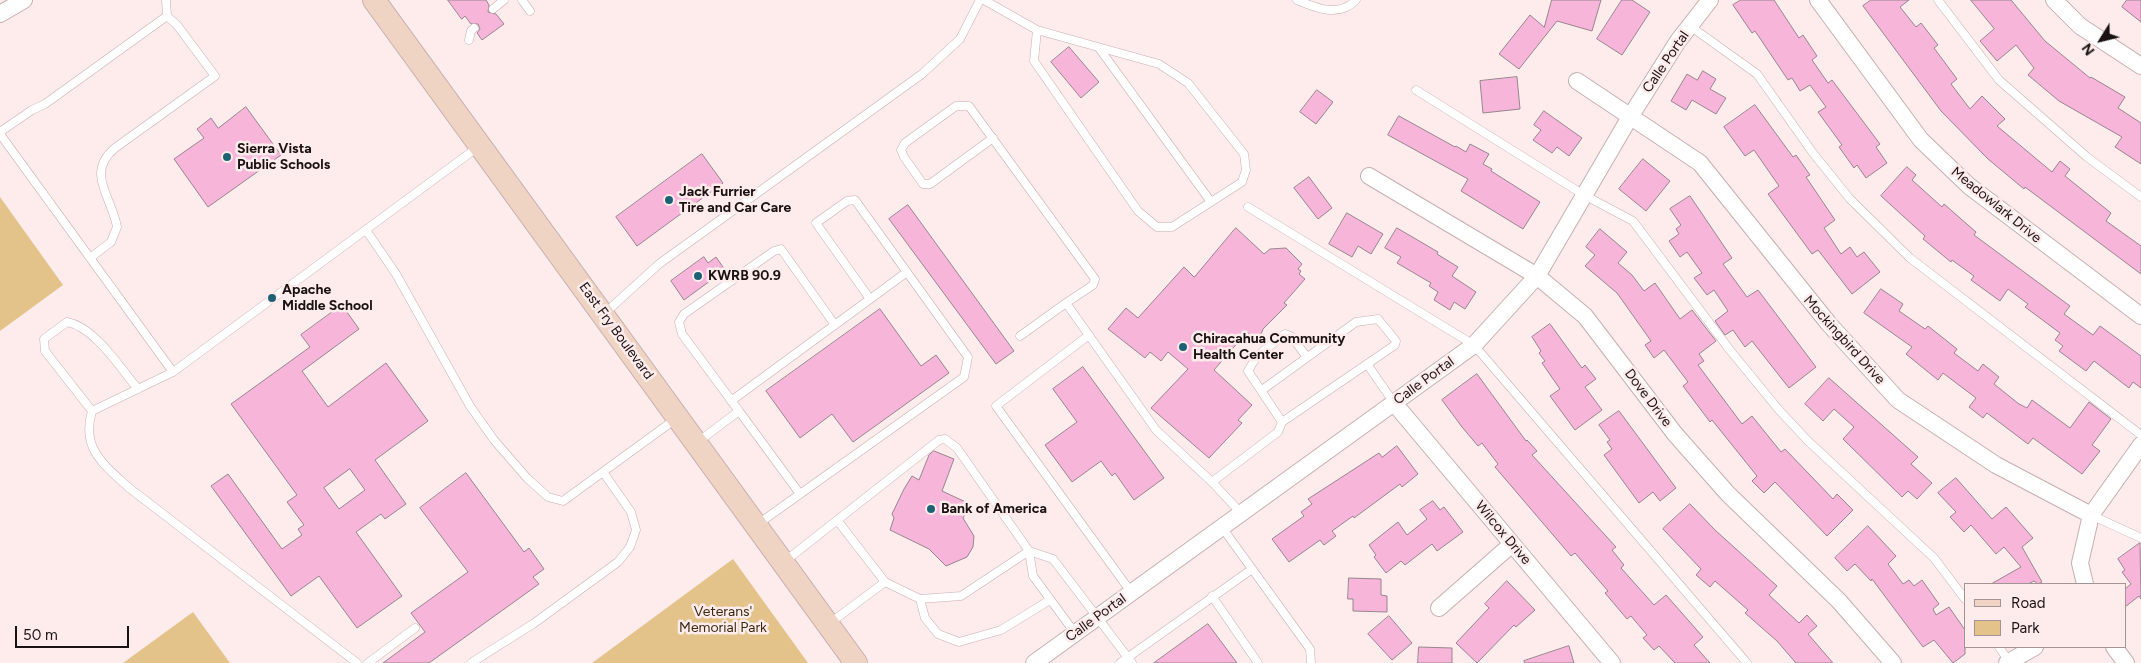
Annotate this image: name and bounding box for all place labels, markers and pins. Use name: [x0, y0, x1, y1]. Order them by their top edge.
place label: Sierra Vista Public Schools: [237, 141, 330, 174]
marker: Sierra Vista Public Schools: [221, 151, 233, 163]
place label: Jack Furrier Tire and Car Care: [679, 184, 791, 216]
marker: Jack Furrier Tire and Car Care: [663, 194, 675, 206]
place label: KWRB 90.9: [708, 268, 781, 284]
marker: KWRB 90.9: [692, 270, 704, 282]
place label: Apache Middle School: [282, 282, 373, 314]
marker: Apache Middle School: [266, 292, 278, 304]
place label: Chiracahua Community Health Center: [1193, 331, 1345, 364]
marker: Chiracahua Community Health Center: [1177, 341, 1189, 353]
place label: Bank of America: [941, 501, 1047, 517]
marker: Bank of America: [925, 503, 937, 515]

